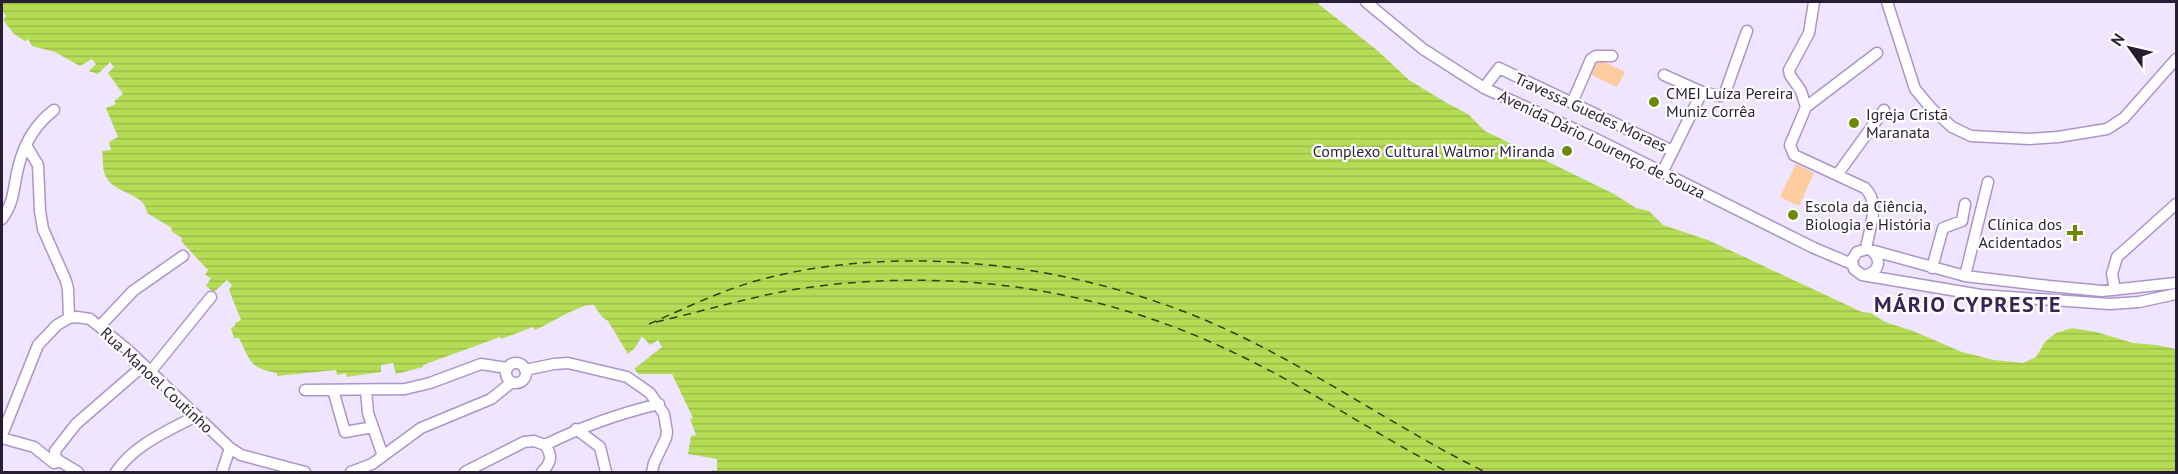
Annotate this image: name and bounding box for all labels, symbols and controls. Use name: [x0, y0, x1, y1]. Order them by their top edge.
north arrow: [2100, 18, 2160, 78]
text: N: [2106, 30, 2129, 50]
street label: Travessa Guedes Moraes: [1512, 68, 1671, 156]
place label: CMEI Luíza Pereira Muniz Corrêa: [1666, 83, 1793, 121]
street label: Avenida Dário Lourenço de Souza: [1495, 85, 1709, 203]
marker: CMEI Luíza Pereira Muniz Corrêa: [1647, 95, 1661, 109]
place label: Igreja Cristã Maranata: [1866, 104, 1948, 142]
marker: Igreja Cristã Maranata: [1847, 116, 1861, 130]
place label: Complexo Cultural Walmor Miranda: [1313, 141, 1555, 161]
marker: Complexo Cultural Walmor Miranda: [1560, 144, 1574, 158]
place label: Escola da Ciência, Biologia e História: [1805, 196, 1931, 234]
marker: Escola da Ciência, Biologia e História: [1786, 208, 1800, 222]
place label: Clínica dos Acidentados: [1979, 214, 2062, 252]
marker: Clínica dos Acidentados: [2066, 224, 2084, 242]
district label: MÁRIO CYPRESTE: [1874, 290, 2062, 318]
street label: Rua Manoel Coutinho: [97, 323, 217, 437]

